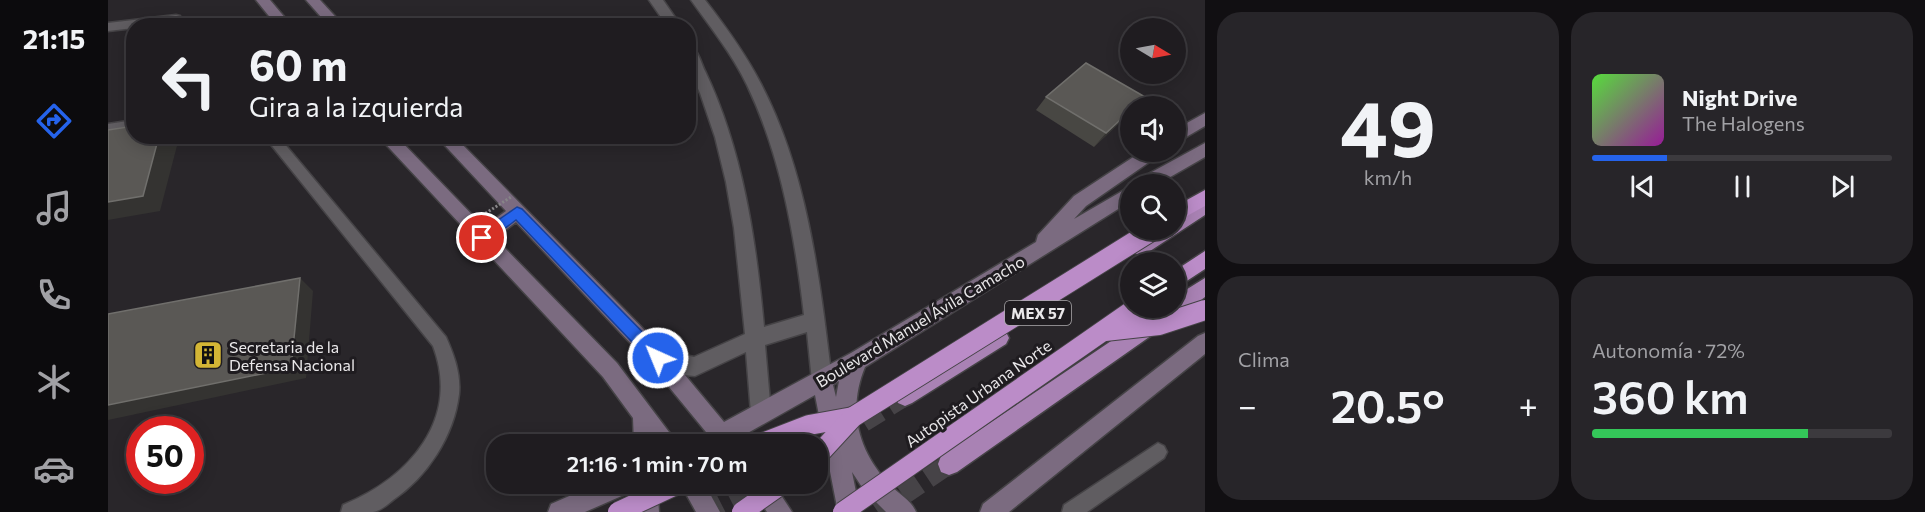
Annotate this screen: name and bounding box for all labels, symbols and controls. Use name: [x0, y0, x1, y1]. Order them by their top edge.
north arrow: [1120, 18, 1186, 84]
map controls: [1120, 18, 1186, 318]
text: 21:15: [23, 22, 85, 55]
text: 60 m: [249, 38, 348, 90]
icon: left: [150, 42, 228, 120]
text: 49: [1340, 78, 1436, 173]
text: Night Drive: [1682, 84, 1797, 111]
text: Gira a la izquierda: [249, 90, 463, 123]
button: sound: [1120, 96, 1186, 162]
icon: directions: [33, 100, 75, 142]
text: The Halogens: [1682, 111, 1805, 135]
text: km/h: [1364, 165, 1412, 189]
icon: previous: [1626, 170, 1659, 203]
icon: pause: [1726, 170, 1759, 203]
icon: next: [1826, 170, 1859, 203]
button: search: [1120, 174, 1186, 240]
icon: music: [33, 187, 75, 229]
pin: [456, 212, 507, 263]
icon: arrive: [465, 221, 498, 254]
street label: Boulevard Manuel Ávila Camacho: [812, 251, 1028, 391]
button: layers: [1120, 252, 1186, 318]
icon: phone: [33, 274, 75, 316]
road number: MEX 57: [1005, 301, 1071, 325]
position arrow: [626, 326, 690, 390]
street label: Autopista Urbana Norte: [901, 335, 1055, 451]
place label: Secretaria de la Defensa Nacional: [229, 337, 355, 374]
text: Autonomía · 72%: [1592, 338, 1745, 362]
building icon: Secretaria de la Defensa Nacional: [192, 339, 224, 371]
text: Clima: [1238, 347, 1290, 371]
icon: climate: [33, 361, 75, 403]
text: 360 km: [1592, 368, 1749, 423]
text: 20.5°: [1331, 377, 1445, 432]
text: −: [1238, 384, 1257, 425]
text: +: [1519, 384, 1538, 425]
speed limit sign: 50: [126, 416, 204, 494]
icon: car: [33, 448, 75, 490]
text: 21:16 · 1 min · 70 m: [567, 450, 747, 477]

